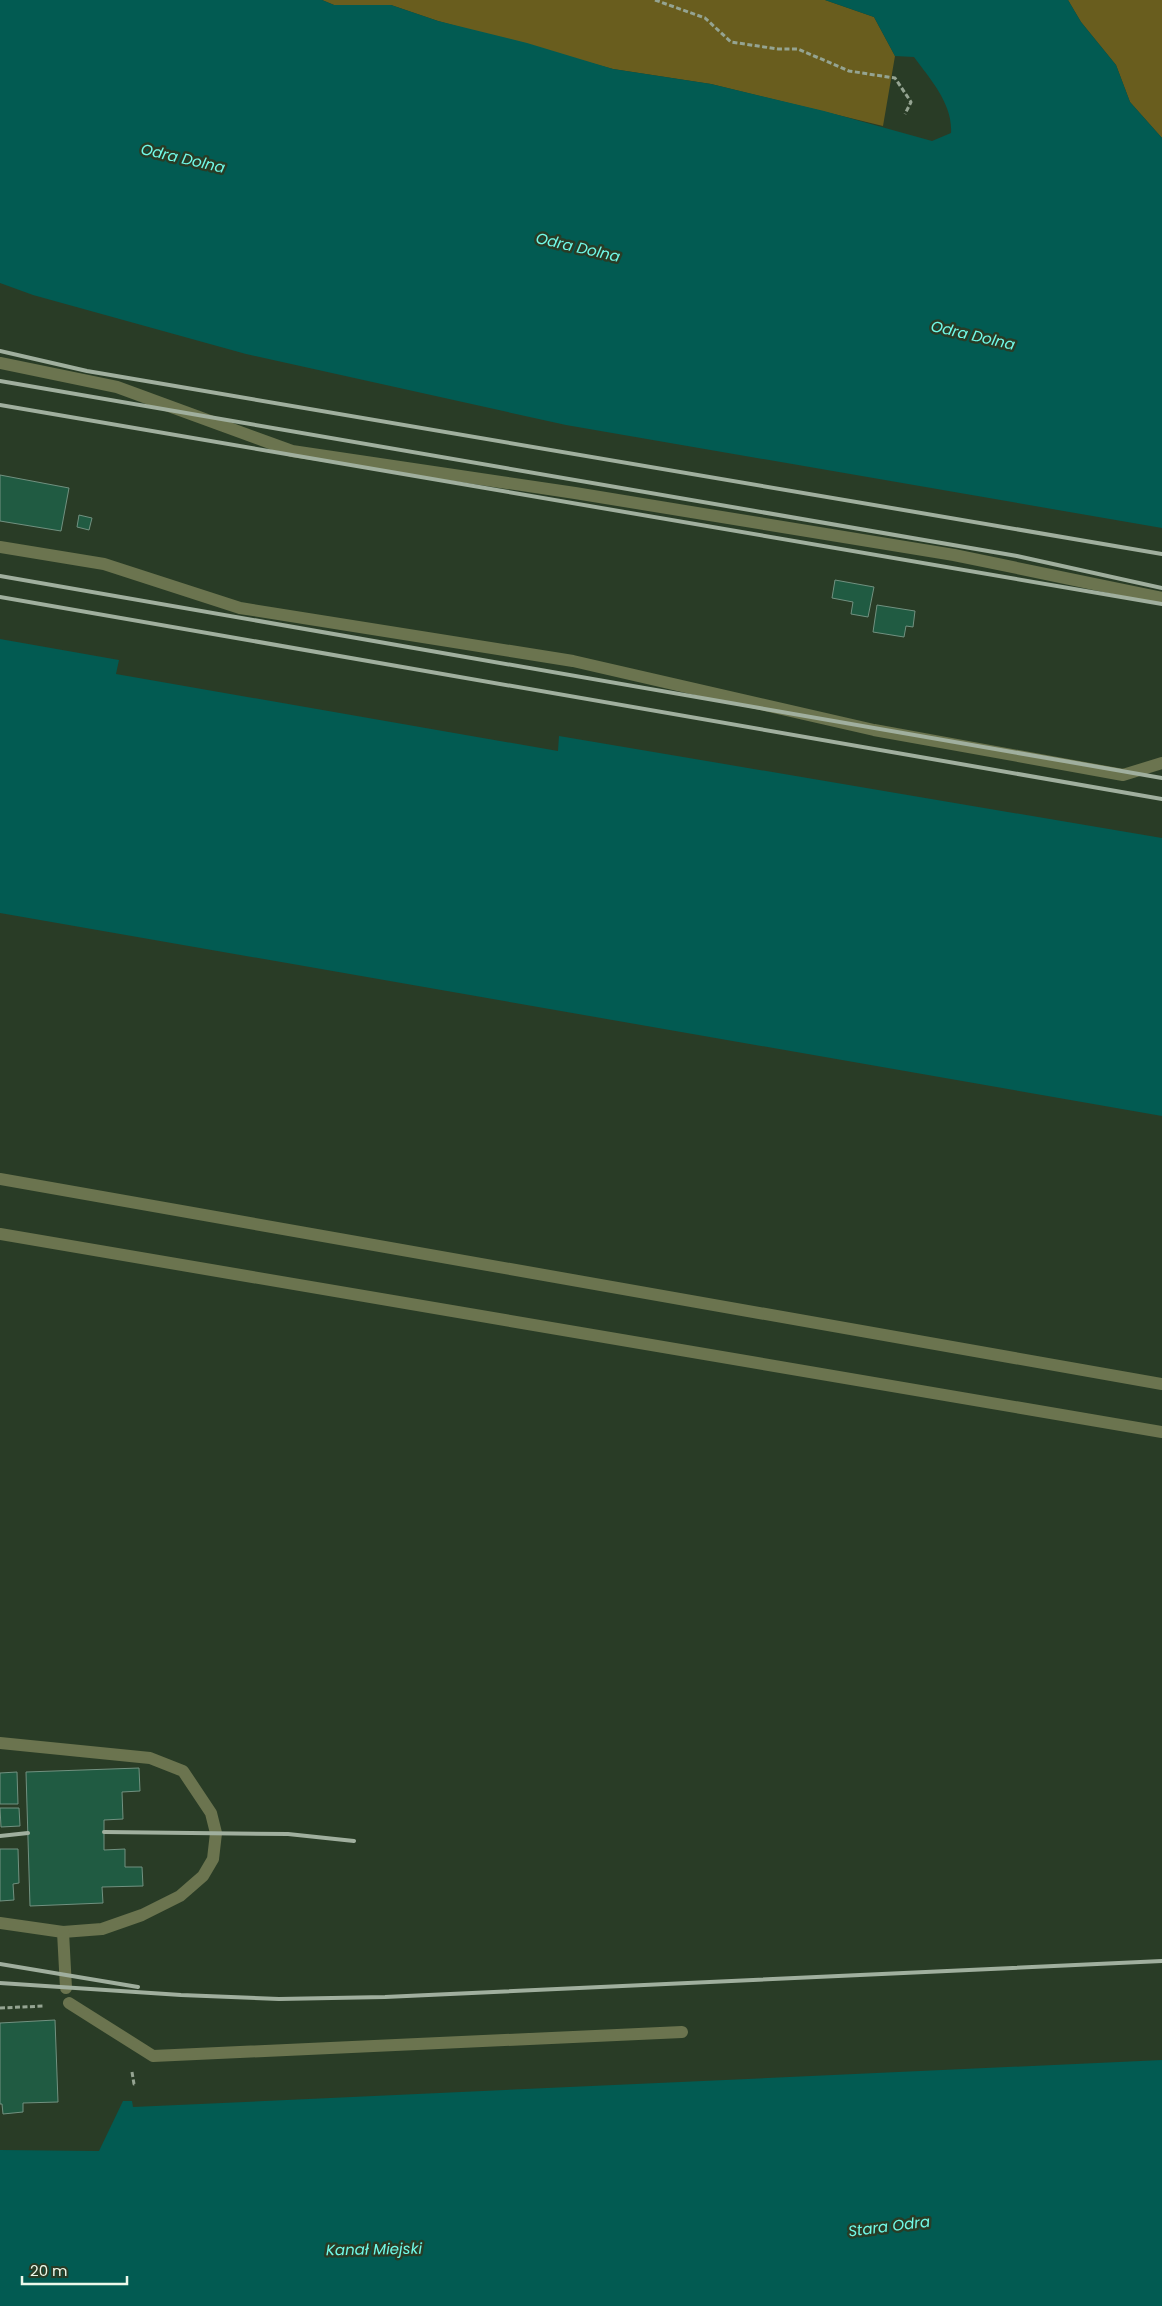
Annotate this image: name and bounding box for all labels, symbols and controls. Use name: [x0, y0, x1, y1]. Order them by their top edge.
water label: Odra Dolna: [139, 138, 227, 178]
water label: Odra Dolna: [534, 227, 622, 267]
water label: Odra Dolna: [929, 315, 1017, 355]
water label: Stara Odra: [847, 2211, 931, 2241]
water label: Kanał Miejski: [326, 2238, 422, 2260]
scale bar: [22, 2254, 128, 2286]
text: 20 m: [30, 2260, 68, 2281]

